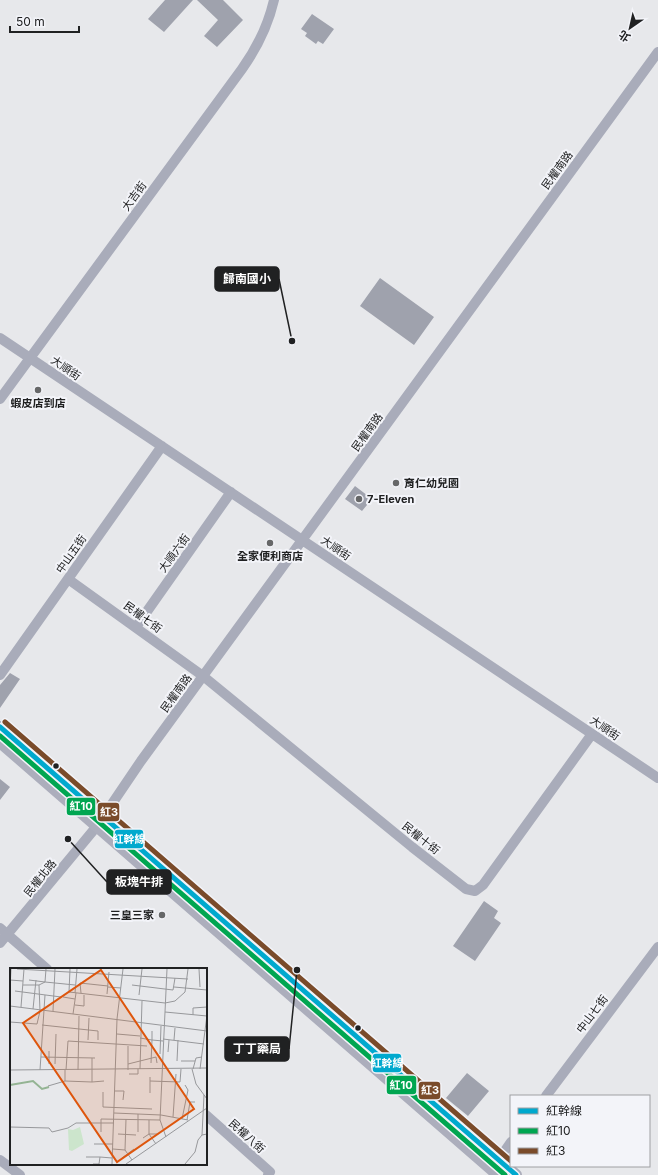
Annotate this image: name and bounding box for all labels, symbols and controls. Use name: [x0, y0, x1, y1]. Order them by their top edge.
scale bar: [10, 8, 79, 34]
north arrow: [610, 8, 650, 48]
text: 50 m: [16, 14, 45, 29]
text: 北: [616, 27, 633, 45]
street label: 民權南路: [538, 148, 576, 192]
street label: 大吉街: [119, 179, 149, 213]
callout: 歸南國小: [215, 267, 279, 291]
text: 歸南國小: [223, 271, 271, 286]
street label: 大順街: [48, 353, 84, 383]
marker: 蝦皮店到店: [33, 385, 43, 395]
place label: 蝦皮店到店: [11, 396, 66, 410]
street label: 民權南路: [348, 410, 386, 454]
place label: 育仁幼兒園: [404, 476, 459, 490]
marker: 育仁幼兒園: [391, 478, 401, 488]
place label: 7-Eleven: [367, 492, 415, 506]
marker: 7-Eleven: [354, 494, 364, 504]
street label: 大順六街: [155, 531, 193, 575]
street label: 中山五街: [53, 532, 89, 576]
street label: 大順街: [318, 533, 354, 563]
marker: 全家便利商店: [265, 538, 275, 548]
place label: 全家便利商店: [237, 549, 303, 563]
street label: 民權七街: [121, 598, 165, 636]
street label: 民權南路: [157, 671, 195, 715]
street label: 大順街: [587, 713, 623, 743]
unlabelled marker: [51, 761, 61, 771]
line badge: 紅10: [66, 797, 96, 816]
text: 紅10: [69, 799, 93, 813]
line badge: 紅3: [97, 802, 120, 822]
text: 紅3: [100, 805, 118, 819]
street label: 民權十街: [399, 819, 443, 857]
line badge: 紅幹線: [114, 829, 144, 849]
text: 紅幹線: [113, 832, 146, 846]
street label: 民權北路: [21, 856, 59, 900]
callout: 板塊牛排: [107, 870, 171, 894]
text: 板塊牛排: [115, 874, 163, 889]
place label: 三皇三家: [110, 908, 154, 922]
marker: 三皇三家: [157, 910, 167, 920]
inset map: [10, 968, 207, 1165]
street label: 中山七街: [573, 992, 611, 1036]
unlabelled marker: [353, 1023, 363, 1033]
callout: 丁丁藥局: [225, 1037, 289, 1061]
text: 丁丁藥局: [233, 1041, 281, 1056]
line badge: 紅幹線: [372, 1053, 402, 1073]
text: 紅幹線: [371, 1056, 404, 1070]
line badge: 紅10: [386, 1075, 417, 1095]
text: 紅10: [389, 1078, 413, 1092]
line badge: 紅3: [418, 1081, 441, 1100]
text: 紅3: [421, 1083, 439, 1097]
legend: [510, 1095, 650, 1167]
text: 紅幹線: [546, 1103, 582, 1118]
street label: 民權八街: [226, 1116, 268, 1156]
text: 紅10: [546, 1123, 570, 1138]
text: 紅3: [546, 1143, 565, 1158]

